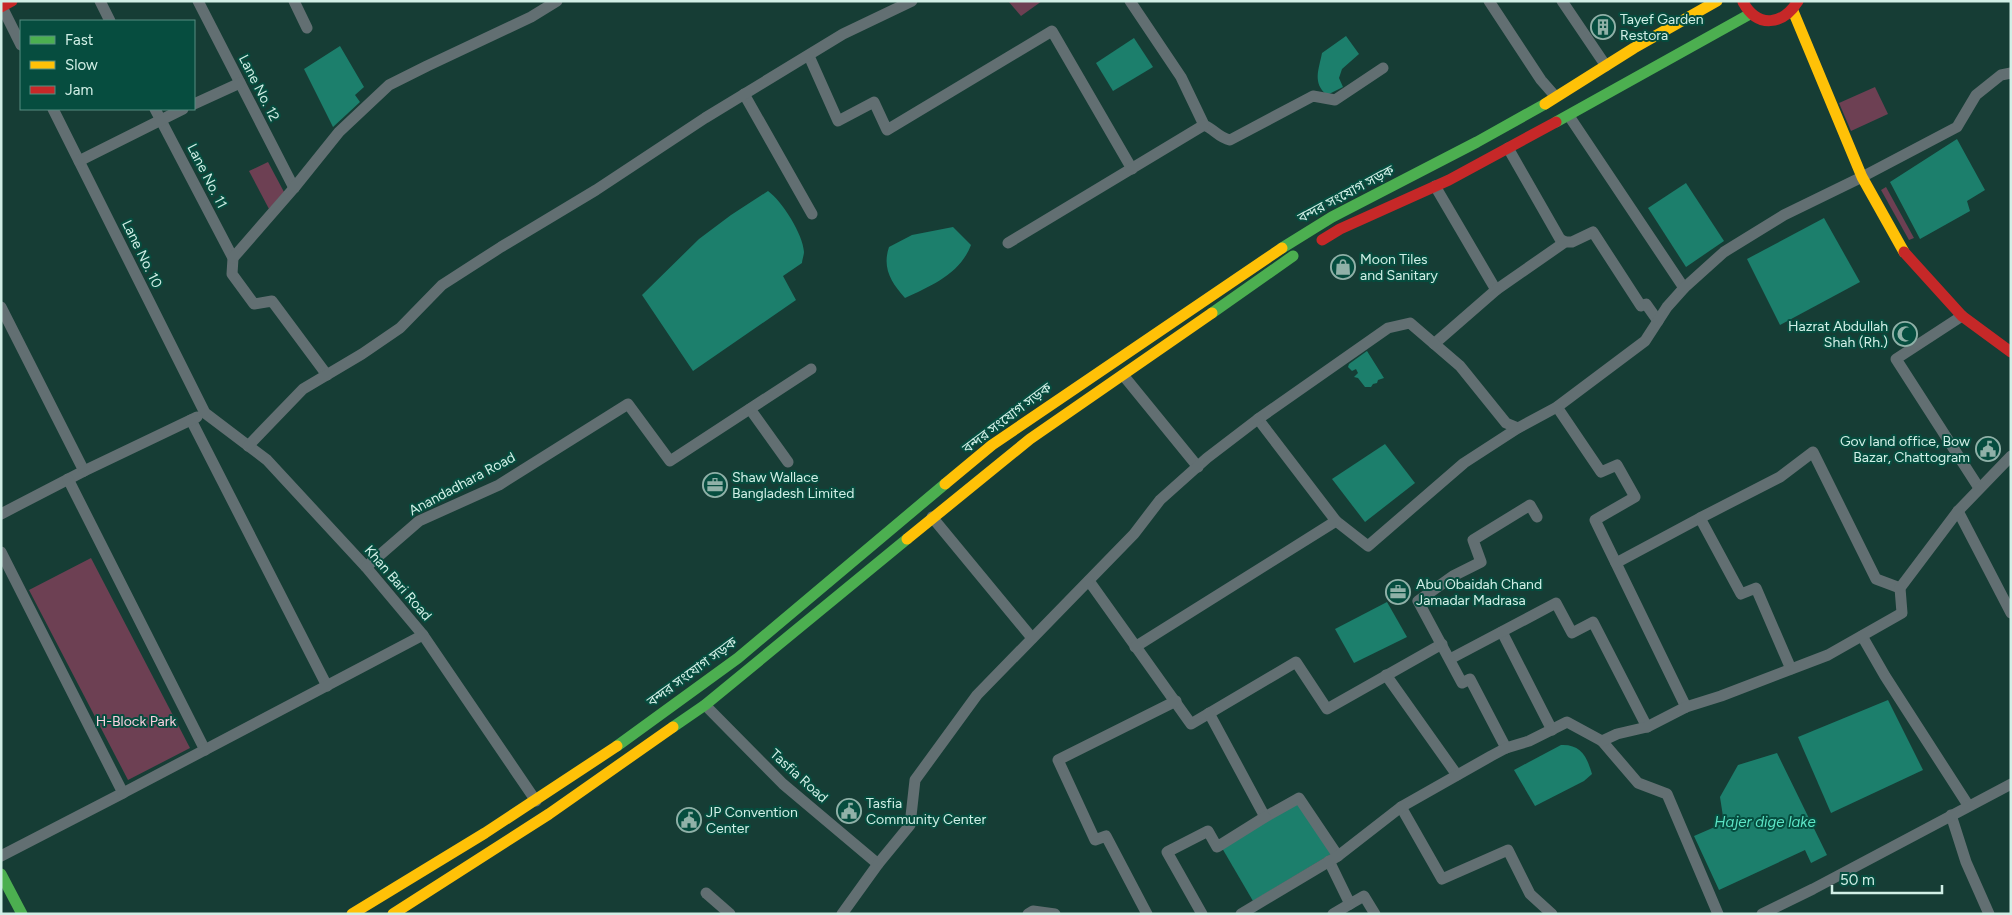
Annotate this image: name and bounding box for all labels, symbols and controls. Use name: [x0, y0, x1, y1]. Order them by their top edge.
place label: Tayef Garden Restora: [1620, 11, 1704, 44]
building icon: Tayef Garden Restora: [1590, 14, 1616, 40]
legend: [20, 20, 195, 110]
text: Fast: [65, 31, 94, 49]
street label: Lane No. 12: [235, 52, 283, 124]
text: Slow: [65, 56, 98, 74]
text: Jam: [65, 81, 93, 99]
street label: Lane No. 11: [183, 141, 231, 211]
street label: বন্দর সংযোগ সড়ক: [1294, 161, 1398, 227]
street label: Lane No. 10: [118, 217, 166, 291]
place label: Moon Tiles and Sanitary: [1360, 251, 1439, 284]
shop icon: Moon Tiles and Sanitary: [1330, 254, 1356, 280]
place label: Hazrat Abdullah Shah (Rh.): [1788, 318, 1888, 351]
mosque icon: Hazrat Abdullah Shah (Rh.): [1892, 321, 1918, 347]
street label: বন্দর সংযোগ সড়ক: [958, 379, 1055, 458]
place label: Gov land office, Bow Bazar, Chattogram: [1840, 433, 1970, 466]
public building icon: Gov land office, Bow Bazar, Chattogram: [1975, 436, 2001, 462]
street label: Anandadhara Road: [406, 449, 518, 519]
place label: Shaw Wallace Bangladesh Limited: [732, 469, 854, 502]
office icon: Shaw Wallace Bangladesh Limited: [702, 472, 728, 498]
street label: Khan Bari Road: [361, 542, 435, 624]
place label: Abu Obaidah Chand Jamadar Madrasa: [1416, 576, 1542, 609]
office icon: Abu Obaidah Chand Jamadar Madrasa: [1385, 579, 1411, 605]
street label: বন্দর সংযোগ সড়ক: [643, 633, 741, 711]
park label: H-Block Park: [96, 713, 176, 730]
street label: Tasfia Road: [767, 746, 831, 806]
place label: Tasfia Community Center: [866, 795, 986, 828]
public building icon: Tasfia Community Center: [836, 798, 862, 824]
place label: JP Convention Center: [706, 804, 798, 837]
public building icon: JP Convention Center: [676, 807, 702, 833]
water label: Hajer dige lake: [1714, 813, 1816, 831]
scale bar: [1832, 862, 1942, 894]
text: 50 m: [1840, 871, 1875, 889]

